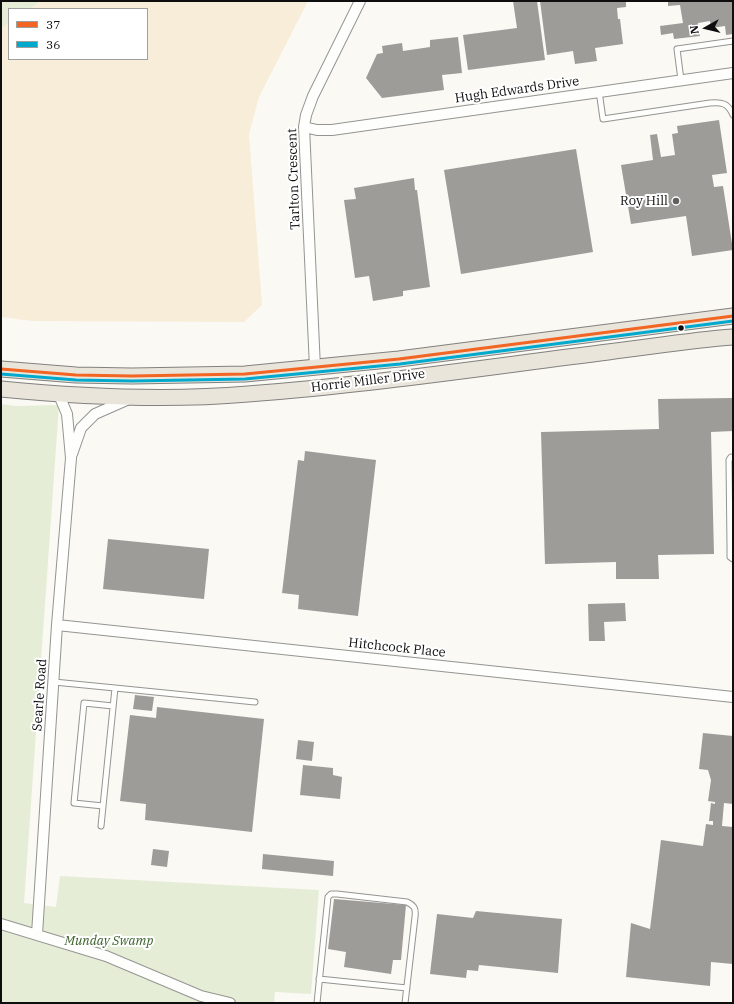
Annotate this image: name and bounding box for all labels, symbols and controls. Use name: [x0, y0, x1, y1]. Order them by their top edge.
legend: [8, 8, 148, 60]
north arrow: [686, 8, 726, 48]
text: 37: [46, 17, 60, 32]
text: N: [687, 24, 702, 35]
text: 36: [46, 37, 60, 52]
street label: Hugh Edwards Drive: [454, 74, 580, 106]
street label: Tarlton Crescent: [284, 128, 304, 230]
place label: Roy Hill: [620, 193, 668, 209]
marker: Roy Hill: [671, 196, 681, 206]
unlabelled marker: [676, 323, 686, 333]
street label: Horrie Miller Drive: [310, 366, 426, 396]
street label: Hitchcock Place: [348, 635, 446, 661]
street label: Searle Road: [30, 658, 50, 732]
park label: Munday Swamp: [65, 933, 153, 949]

